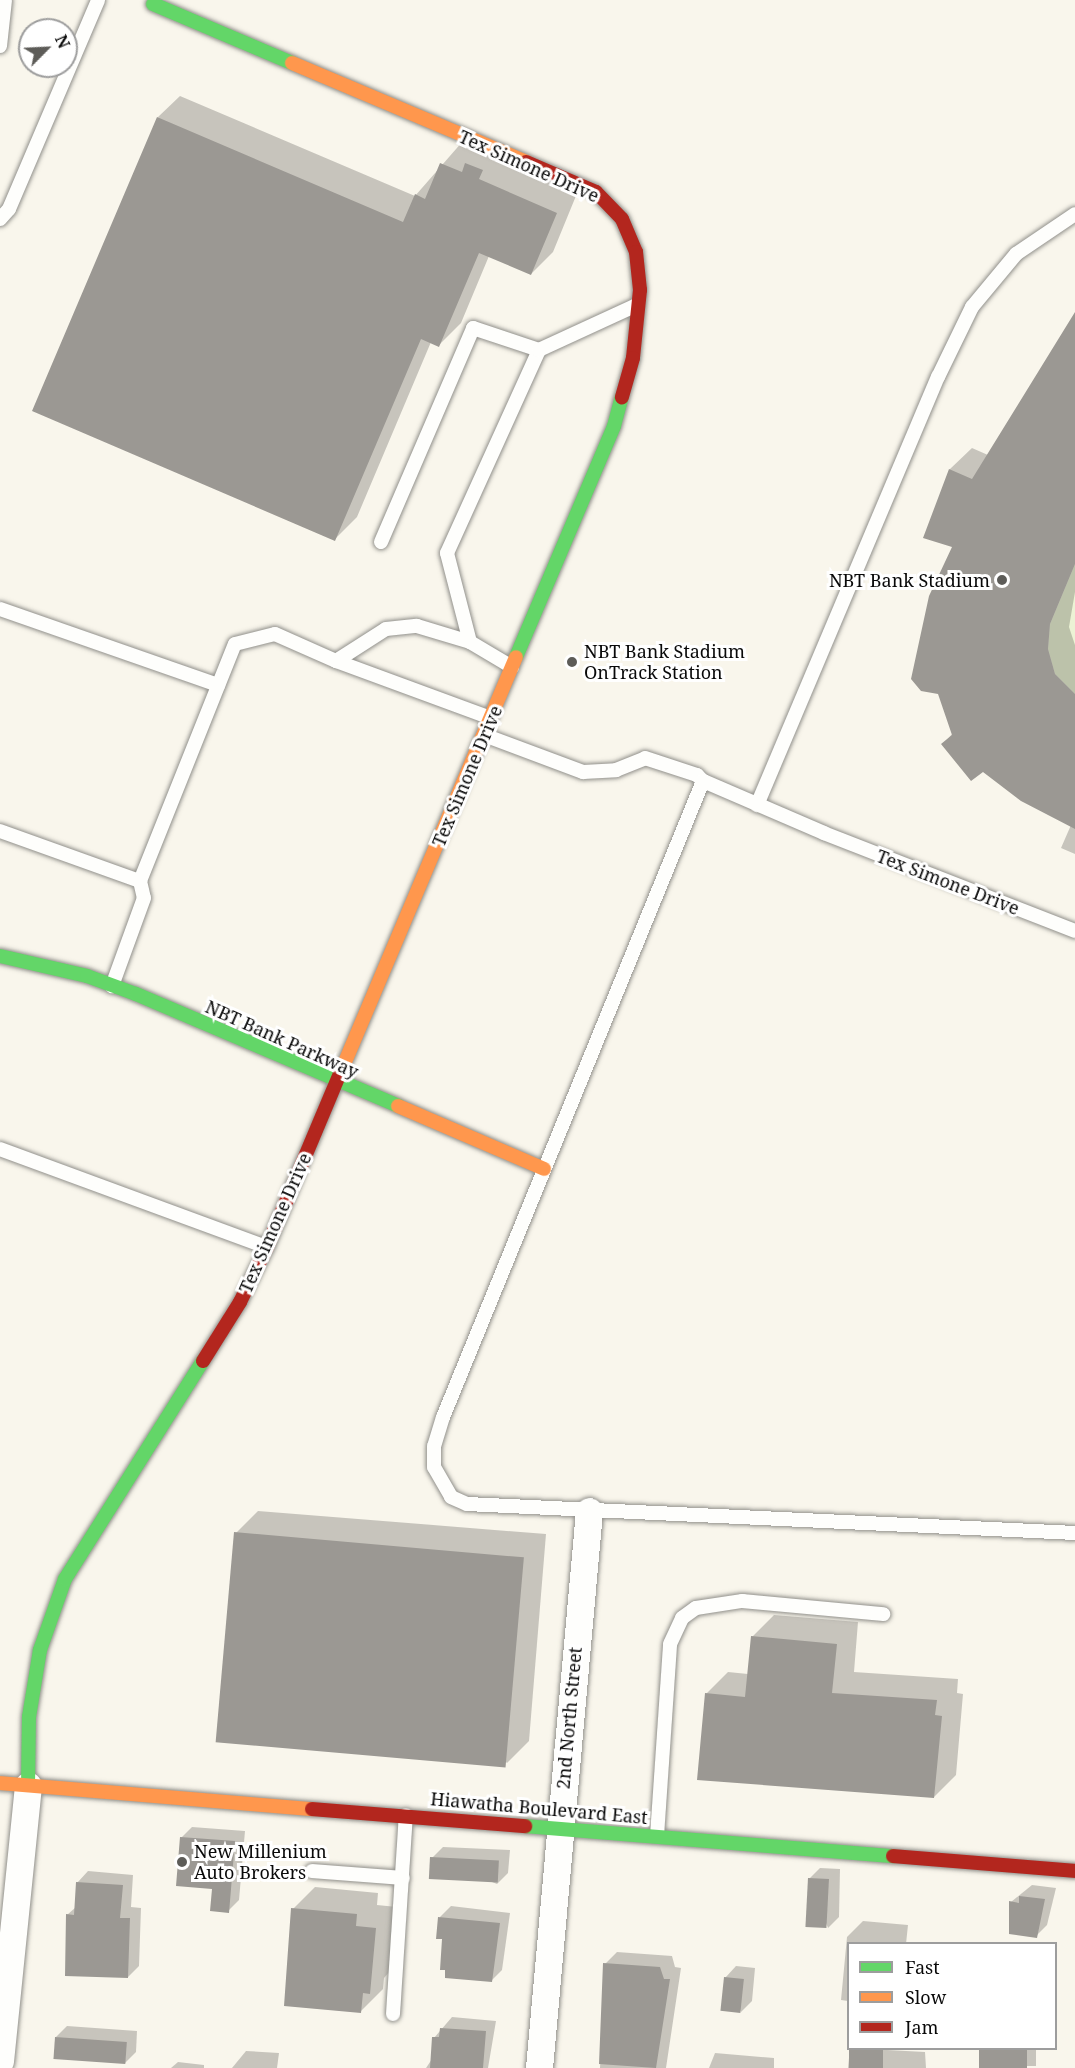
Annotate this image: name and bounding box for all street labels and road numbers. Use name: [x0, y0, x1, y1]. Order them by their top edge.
street label: Tex Simone Drive: [456, 125, 602, 207]
street label: Tex Simone Drive: [428, 702, 506, 850]
street label: Tex Simone Drive: [874, 845, 1022, 919]
street label: NBT Bank Parkway: [202, 996, 362, 1082]
street label: Tex Simone Drive: [234, 1150, 316, 1296]
street label: 2nd North Street: [552, 1646, 586, 1790]
street label: Hiawatha Boulevard East: [430, 1788, 648, 1828]

